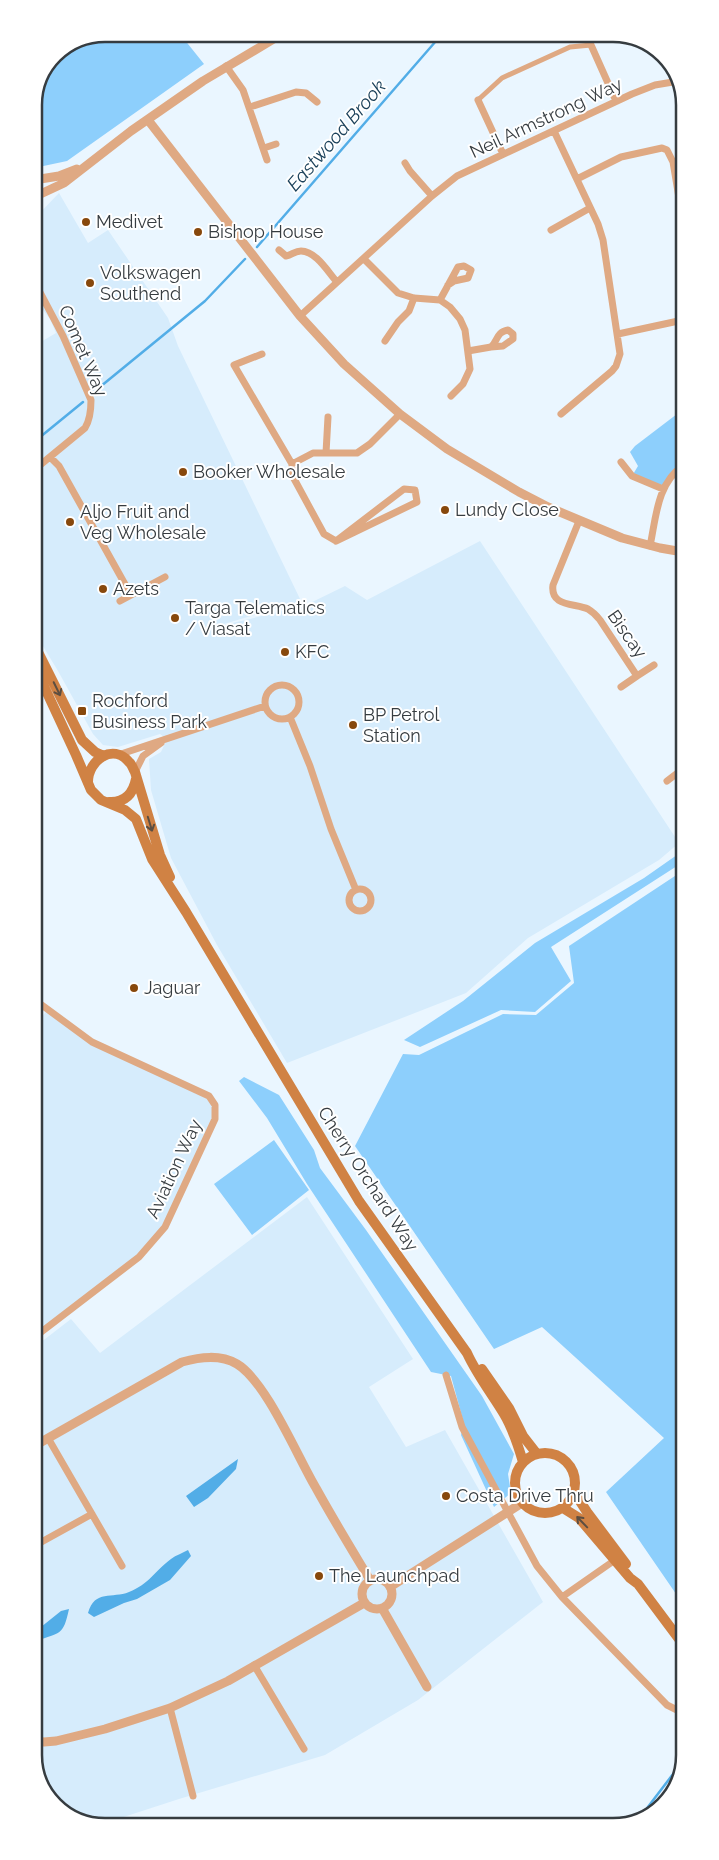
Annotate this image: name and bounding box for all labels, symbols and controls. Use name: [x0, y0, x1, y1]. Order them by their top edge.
street label: Neil Armstrong Way: [466, 73, 626, 162]
water label: Eastwood Brook: [282, 75, 390, 195]
place label: Medivet: [96, 211, 163, 232]
marker: Medivet: [80, 216, 92, 228]
place label: Bishop House: [208, 221, 324, 242]
marker: Bishop House: [192, 226, 204, 238]
place label: Volkswagen Southend: [100, 262, 201, 304]
marker: Volkswagen Southend: [84, 277, 96, 289]
street label: Comet Way: [55, 302, 112, 400]
place label: Booker Wholesale: [193, 461, 346, 482]
marker: Booker Wholesale: [177, 466, 189, 478]
place label: Lundy Close: [455, 499, 559, 520]
place label: Aljo Fruit and Veg Wholesale: [80, 501, 207, 543]
marker: Lundy Close: [439, 504, 451, 516]
marker: Aljo Fruit and Veg Wholesale: [64, 516, 76, 528]
place label: Azets: [113, 578, 159, 599]
marker: Azets: [97, 583, 109, 595]
place label: Targa Telematics / Viasat: [185, 597, 325, 639]
street label: Biscay: [603, 606, 652, 662]
marker: Targa Telematics / Viasat: [169, 612, 181, 624]
place label: KFC: [295, 641, 329, 662]
marker: KFC: [279, 646, 291, 658]
one-way arrow: [52, 682, 62, 697]
place label: Rochford Business Park: [92, 690, 208, 732]
place label: BP Petrol Station: [363, 704, 440, 746]
marker: Rochford Business Park: [76, 705, 88, 717]
marker: BP Petrol Station: [347, 719, 359, 731]
one-way arrow: [146, 816, 156, 832]
place label: Jaguar: [144, 977, 201, 998]
marker: Jaguar: [128, 982, 140, 994]
street label: Cherry Orchard Way: [314, 1103, 423, 1255]
street label: Aviation Way: [141, 1116, 206, 1222]
place label: Costa Drive Thru: [456, 1485, 594, 1506]
marker: Costa Drive Thru: [440, 1490, 452, 1502]
one-way arrow: [576, 1516, 588, 1528]
place label: The Launchpad: [329, 1565, 460, 1586]
marker: The Launchpad: [313, 1570, 325, 1582]

